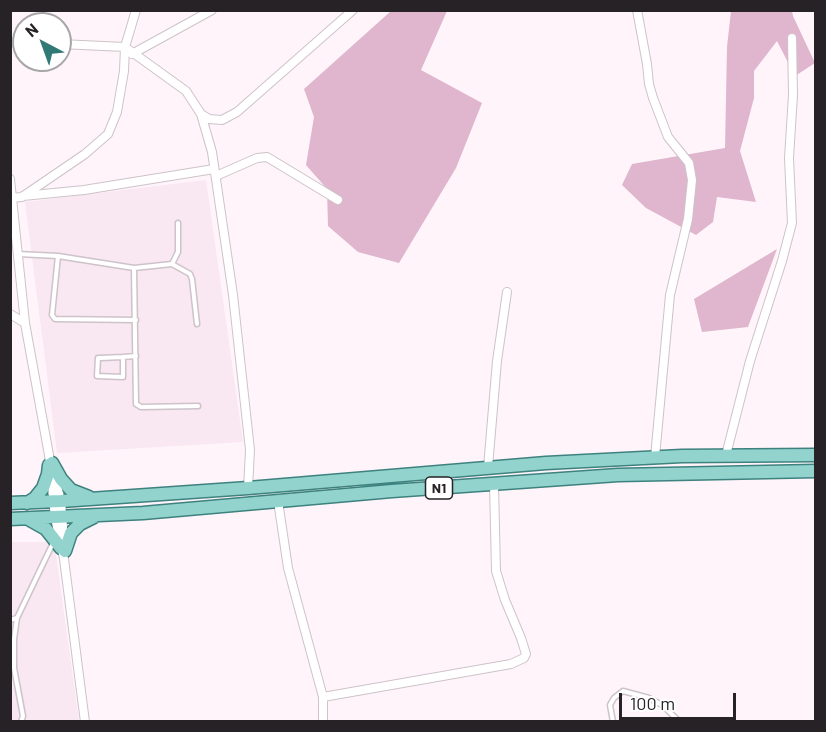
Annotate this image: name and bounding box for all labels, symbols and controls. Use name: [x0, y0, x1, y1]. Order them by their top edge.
north arrow: [12, 12, 72, 72]
text: N: [21, 19, 41, 40]
road number: N1: [426, 477, 452, 499]
scale bar: [622, 681, 739, 719]
text: 100 m: [630, 692, 675, 714]

